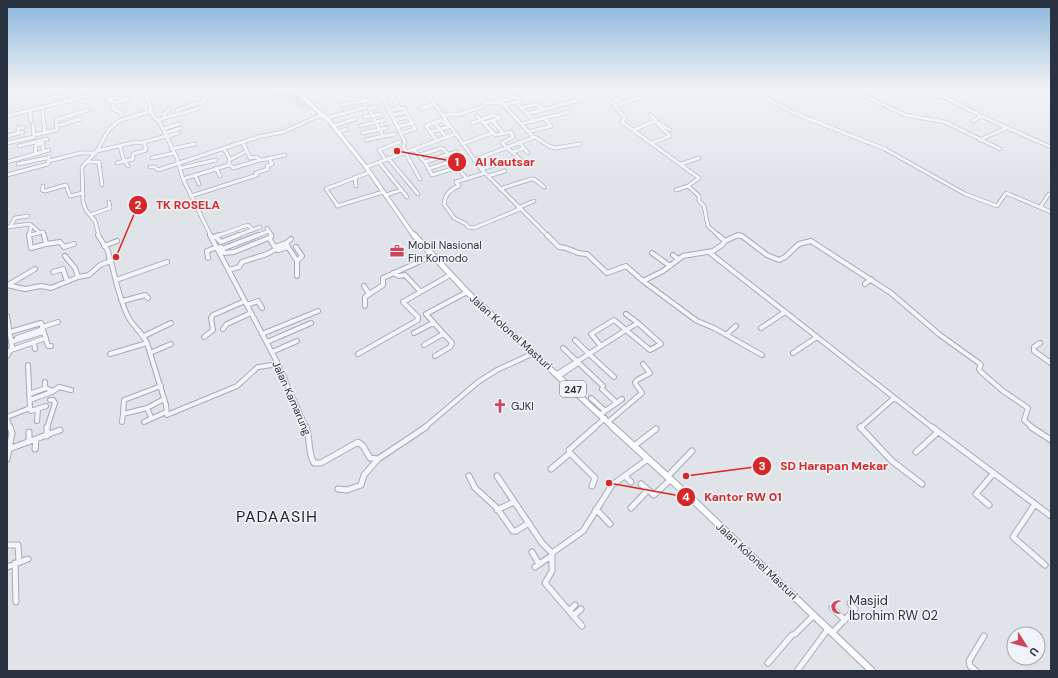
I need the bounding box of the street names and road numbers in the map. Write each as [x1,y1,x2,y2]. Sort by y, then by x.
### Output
street label: Jalan Kolonel Masturi [467,291,555,373]
street label: Jalan Kamarung [269,359,315,437]
road number: 247 [560,381,586,397]
street label: Jalan Kolonel Masturi [713,520,801,602]

